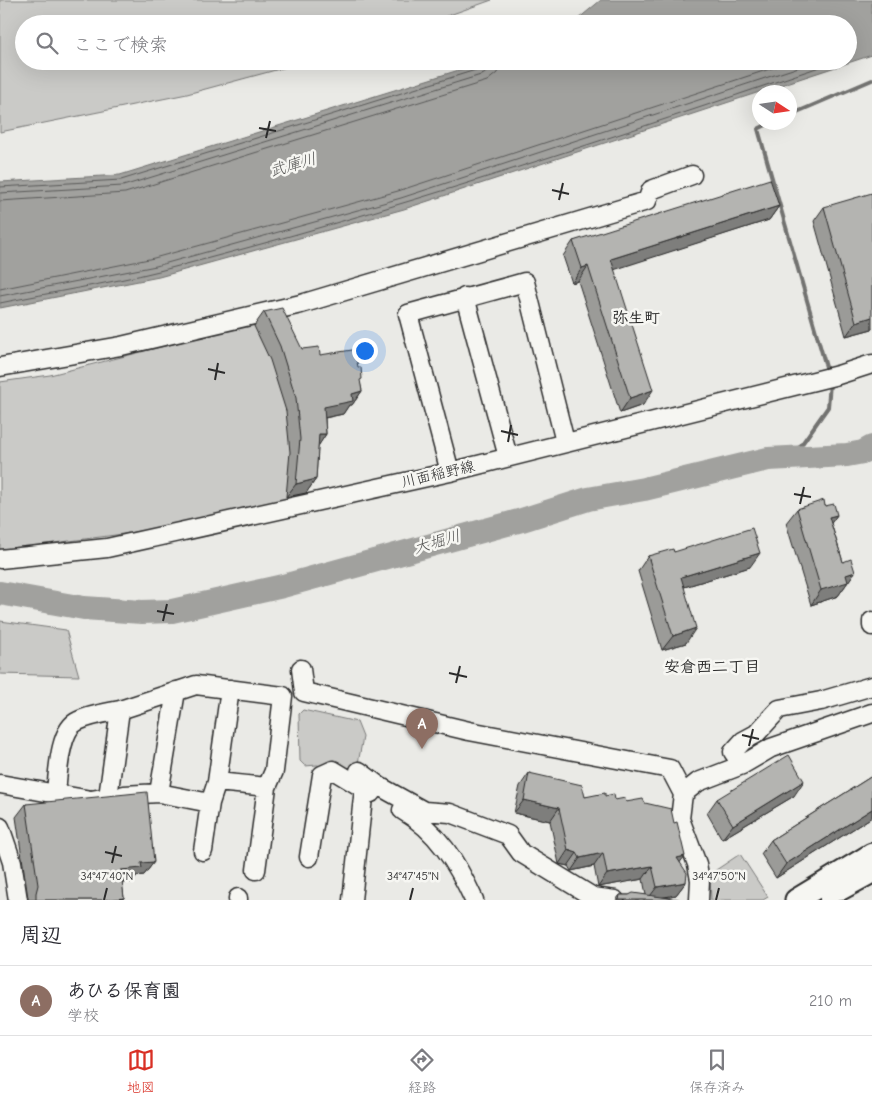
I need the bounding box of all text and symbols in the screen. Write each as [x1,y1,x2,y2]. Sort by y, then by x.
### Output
search box [15,15,857,70]
icon: search [33,29,61,57]
text: ここで検索 [73,34,168,56]
north arrow [752,85,797,130]
water label: 武庫川 [267,150,319,180]
district label: 弥生町 [612,309,660,327]
your location [352,338,378,364]
street label: 川面稲野線 [399,457,477,491]
water label: 大堀川 [411,527,463,557]
district label: 安倉西二丁目 [664,658,760,676]
pin: A [406,708,438,749]
text: 34°47'40"N [81,869,134,883]
text: 34°47'45"N [387,869,439,883]
text: 34°47'50"N [692,869,746,883]
text: 周辺 [20,923,62,947]
text: あひる保育園 [67,980,181,1002]
text: A [32,992,40,1010]
text: 210 m [809,992,852,1010]
text: 学校 [67,1007,99,1025]
tab: 地図 [127,1046,155,1096]
tab: 経路 [408,1046,436,1096]
tab: 保存済み [689,1046,745,1096]

